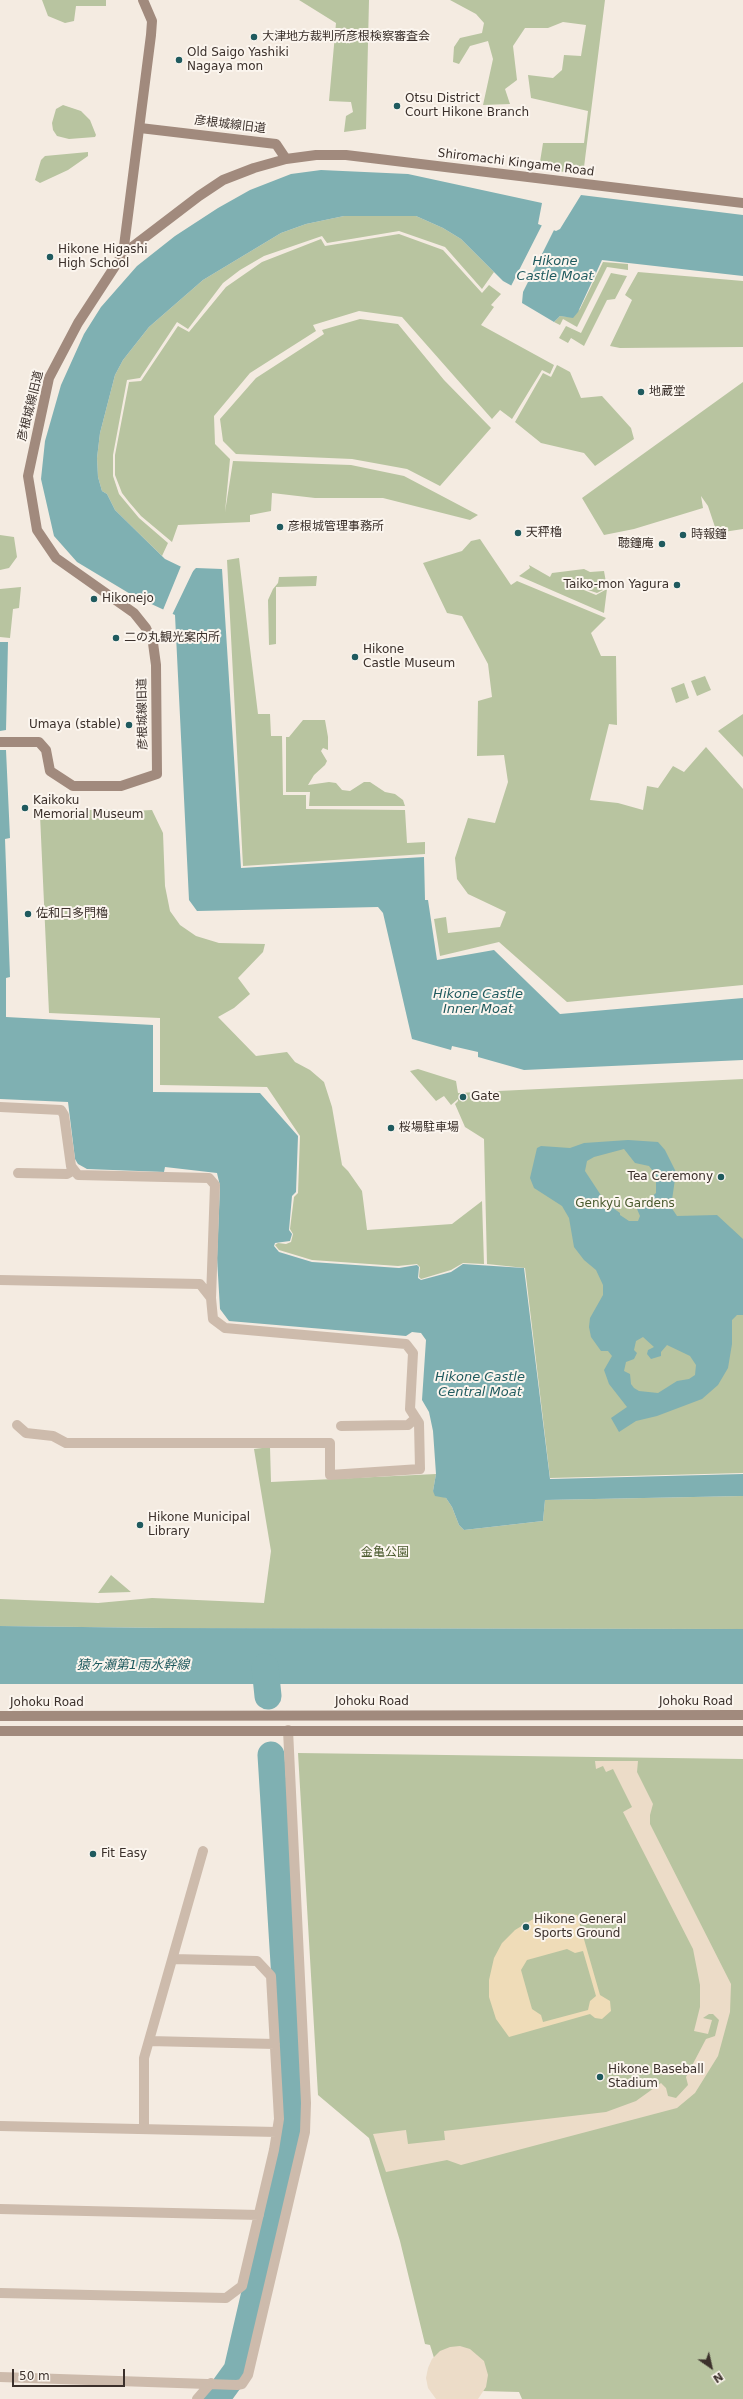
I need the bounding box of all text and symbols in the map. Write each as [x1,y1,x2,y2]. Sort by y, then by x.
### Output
place label: 大津地方裁判所彦根検察審査会 [262,30,430,44]
marker: 大津地方裁判所彦根検察審査会 [249,32,259,42]
place label: Old Saigo Yashiki Nagaya mon [187,46,289,74]
marker: Old Saigo Yashiki Nagaya mon [174,55,184,65]
place label: Otsu District Court Hikone Branch [405,92,529,120]
marker: Otsu District Court Hikone Branch [392,101,402,111]
street label: 彦根城線旧道 [193,113,267,137]
street label: Shiromachi Kingame Road [437,146,595,180]
place label: Hikone Higashi High School [58,243,148,271]
marker: Hikone Higashi High School [45,252,55,262]
water label: Hikone Castle Moat [517,254,593,285]
street label: 彦根城線旧道 [15,369,47,443]
place label: 地蔵堂 [649,385,685,399]
marker: 地蔵堂 [636,387,646,397]
place label: 彦根城管理事務所 [288,520,384,534]
marker: 彦根城管理事務所 [275,522,285,532]
place label: 天秤櫓 [526,526,562,540]
marker: 天秤櫓 [513,528,523,538]
place label: 時報鐘 [691,528,727,542]
marker: 時報鐘 [678,530,688,540]
place label: 聴鐘庵 [618,537,654,551]
marker: 聴鐘庵 [657,539,667,549]
place label: Taiko-mon Yagura [564,578,669,592]
marker: Taiko-mon Yagura [672,580,682,590]
place label: Hikonejo [102,592,154,606]
marker: Hikonejo [89,594,99,604]
place label: 二の丸観光案内所 [124,631,220,645]
marker: 二の丸観光案内所 [111,633,121,643]
place label: Hikone Castle Museum [363,643,455,671]
marker: Hikone Castle Museum [350,652,360,662]
street label: 彦根城線旧道 [135,678,151,750]
place label: Umaya (stable) [29,718,121,732]
marker: Umaya (stable) [124,720,134,730]
place label: Kaikoku Memorial Museum [33,794,143,822]
marker: Kaikoku Memorial Museum [20,803,30,813]
place label: 佐和口多門櫓 [36,907,108,921]
marker: 佐和口多門櫓 [23,909,33,919]
water label: Hikone Castle Inner Moat [433,987,523,1018]
place label: Gate [471,1090,500,1104]
marker: Gate [458,1092,468,1102]
place label: 桜場駐車場 [399,1121,459,1135]
marker: 桜場駐車場 [386,1123,396,1133]
place label: Tea Ceremony [628,1170,713,1184]
marker: Tea Ceremony [716,1172,726,1182]
park label: Genkyū Gardens [575,1197,675,1211]
water label: Hikone Castle Central Moat [435,1370,525,1401]
place label: Hikone Municipal Library [148,1511,250,1539]
marker: Hikone Municipal Library [135,1520,145,1530]
park label: 金亀公園 [361,1546,409,1560]
water label: 猿ヶ瀬第1雨水幹線 [77,1658,189,1674]
street label: Johoku Road [335,1695,409,1709]
street label: Johoku Road [659,1695,733,1709]
street label: Johoku Road [10,1696,84,1710]
place label: Fit Easy [101,1847,147,1861]
marker: Fit Easy [88,1849,98,1859]
place label: Hikone General Sports Ground [534,1913,626,1941]
marker: Hikone General Sports Ground [521,1922,531,1932]
place label: Hikone Baseball Stadium [608,2063,704,2091]
marker: Hikone Baseball Stadium [595,2072,605,2082]
north arrow [691,2347,731,2387]
scale bar [14,2361,127,2387]
text: 50 m [19,2369,50,2383]
text: N [711,2369,725,2385]

